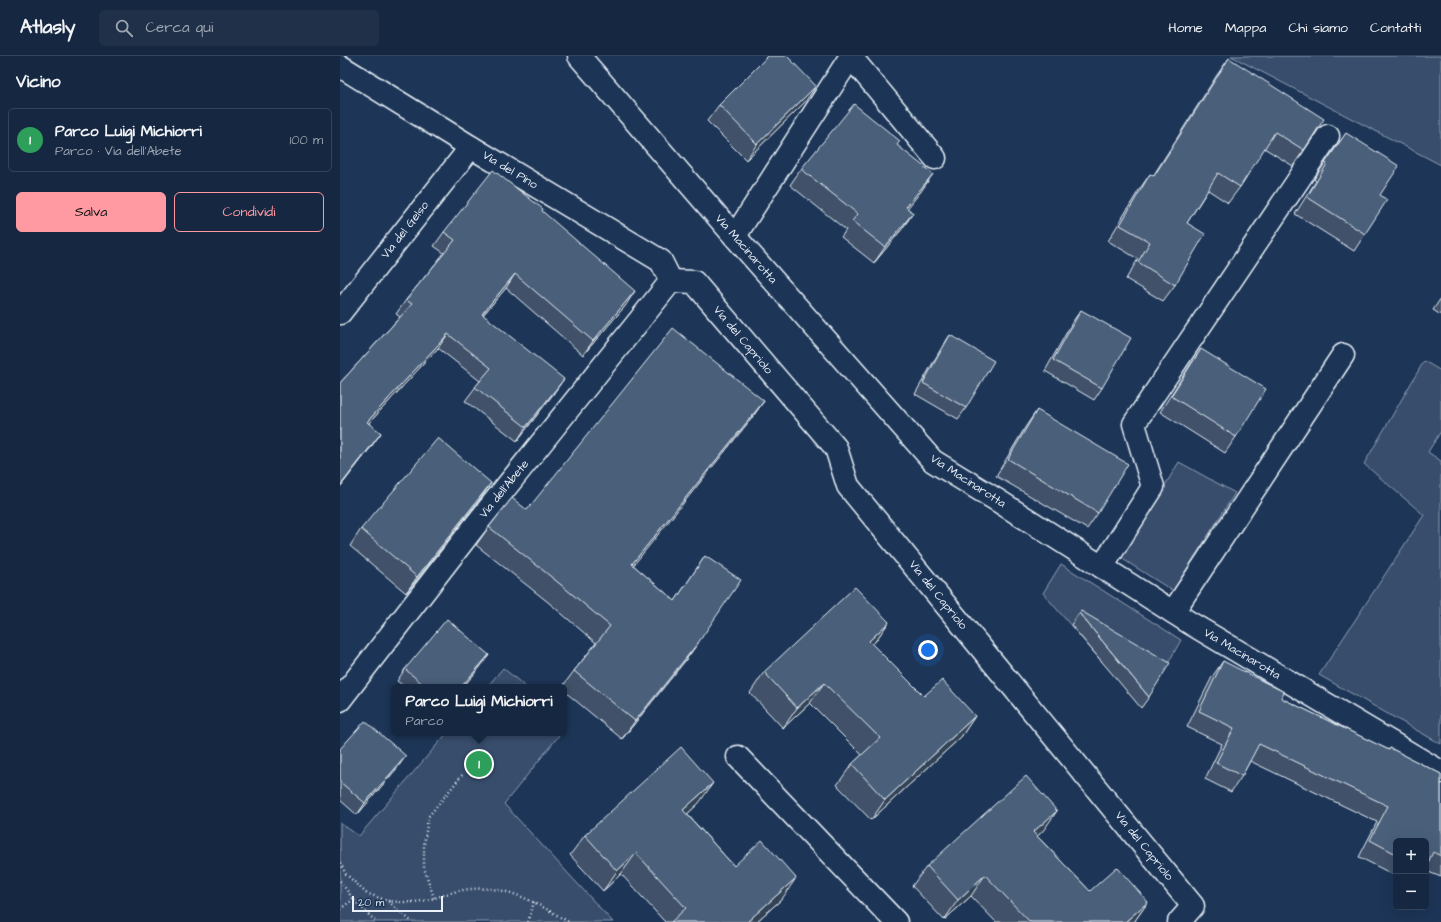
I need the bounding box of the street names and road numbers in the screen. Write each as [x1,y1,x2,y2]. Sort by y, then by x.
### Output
street label: Via del Pino [479,147,541,193]
street label: Via del Gelso [377,197,433,262]
street label: Via Macinarotta [711,211,781,287]
street label: Via del Capriolo [709,302,777,378]
street label: Via Macinarotta [927,450,1009,512]
street label: Via dell'Abete [475,456,533,522]
street label: Via del Capriolo [905,557,971,633]
street label: Via Macinarotta [1200,624,1284,684]
street label: Via del Capriolo [1111,808,1177,884]

